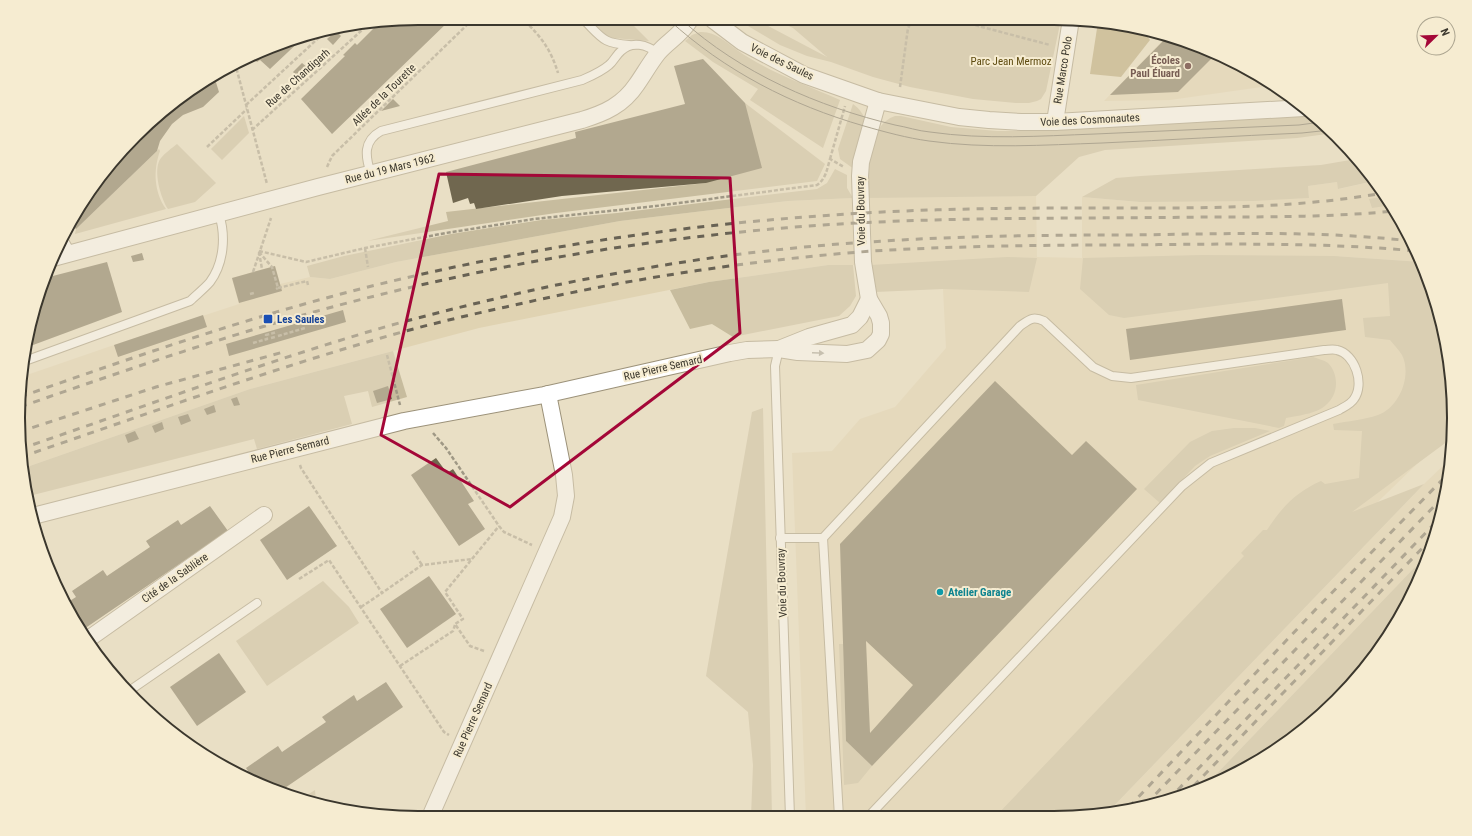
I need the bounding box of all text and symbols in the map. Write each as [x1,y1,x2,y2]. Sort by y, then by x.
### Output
north arrow [1416,16,1456,56]
text: N [1437,27,1452,38]
street label: Rue Marco Polo [1051,35,1075,105]
street label: Voie des Saules [748,41,816,83]
street label: Rue de Chandigarh [263,46,333,110]
place label: Écoles Paul Éluard [1130,54,1180,80]
park label: Parc Jean Mermoz [970,55,1052,68]
street label: Allée de la Tourette [349,61,419,129]
marker: Écoles Paul Éluard [1183,61,1193,71]
street label: Voie des Cosmonautes [1040,111,1140,129]
street label: Rue du 19 Mars 1962 [344,152,436,186]
street label: Voie du Bouvray [854,176,868,246]
marker: Les Saules [262,313,274,325]
place label: Les Saules [277,313,325,326]
one-way arrow [812,350,824,357]
street label: Rue Pierre Semard [623,353,703,383]
street label: Rue Pierre Semard [250,434,330,466]
street label: Voie du Bouvray [774,548,790,618]
street label: Cité de la Sablière [139,550,211,606]
place label: Atelier Garage [948,586,1011,599]
marker: Atelier Garage [935,587,945,597]
street label: Rue Pierre Semard [451,681,495,759]

